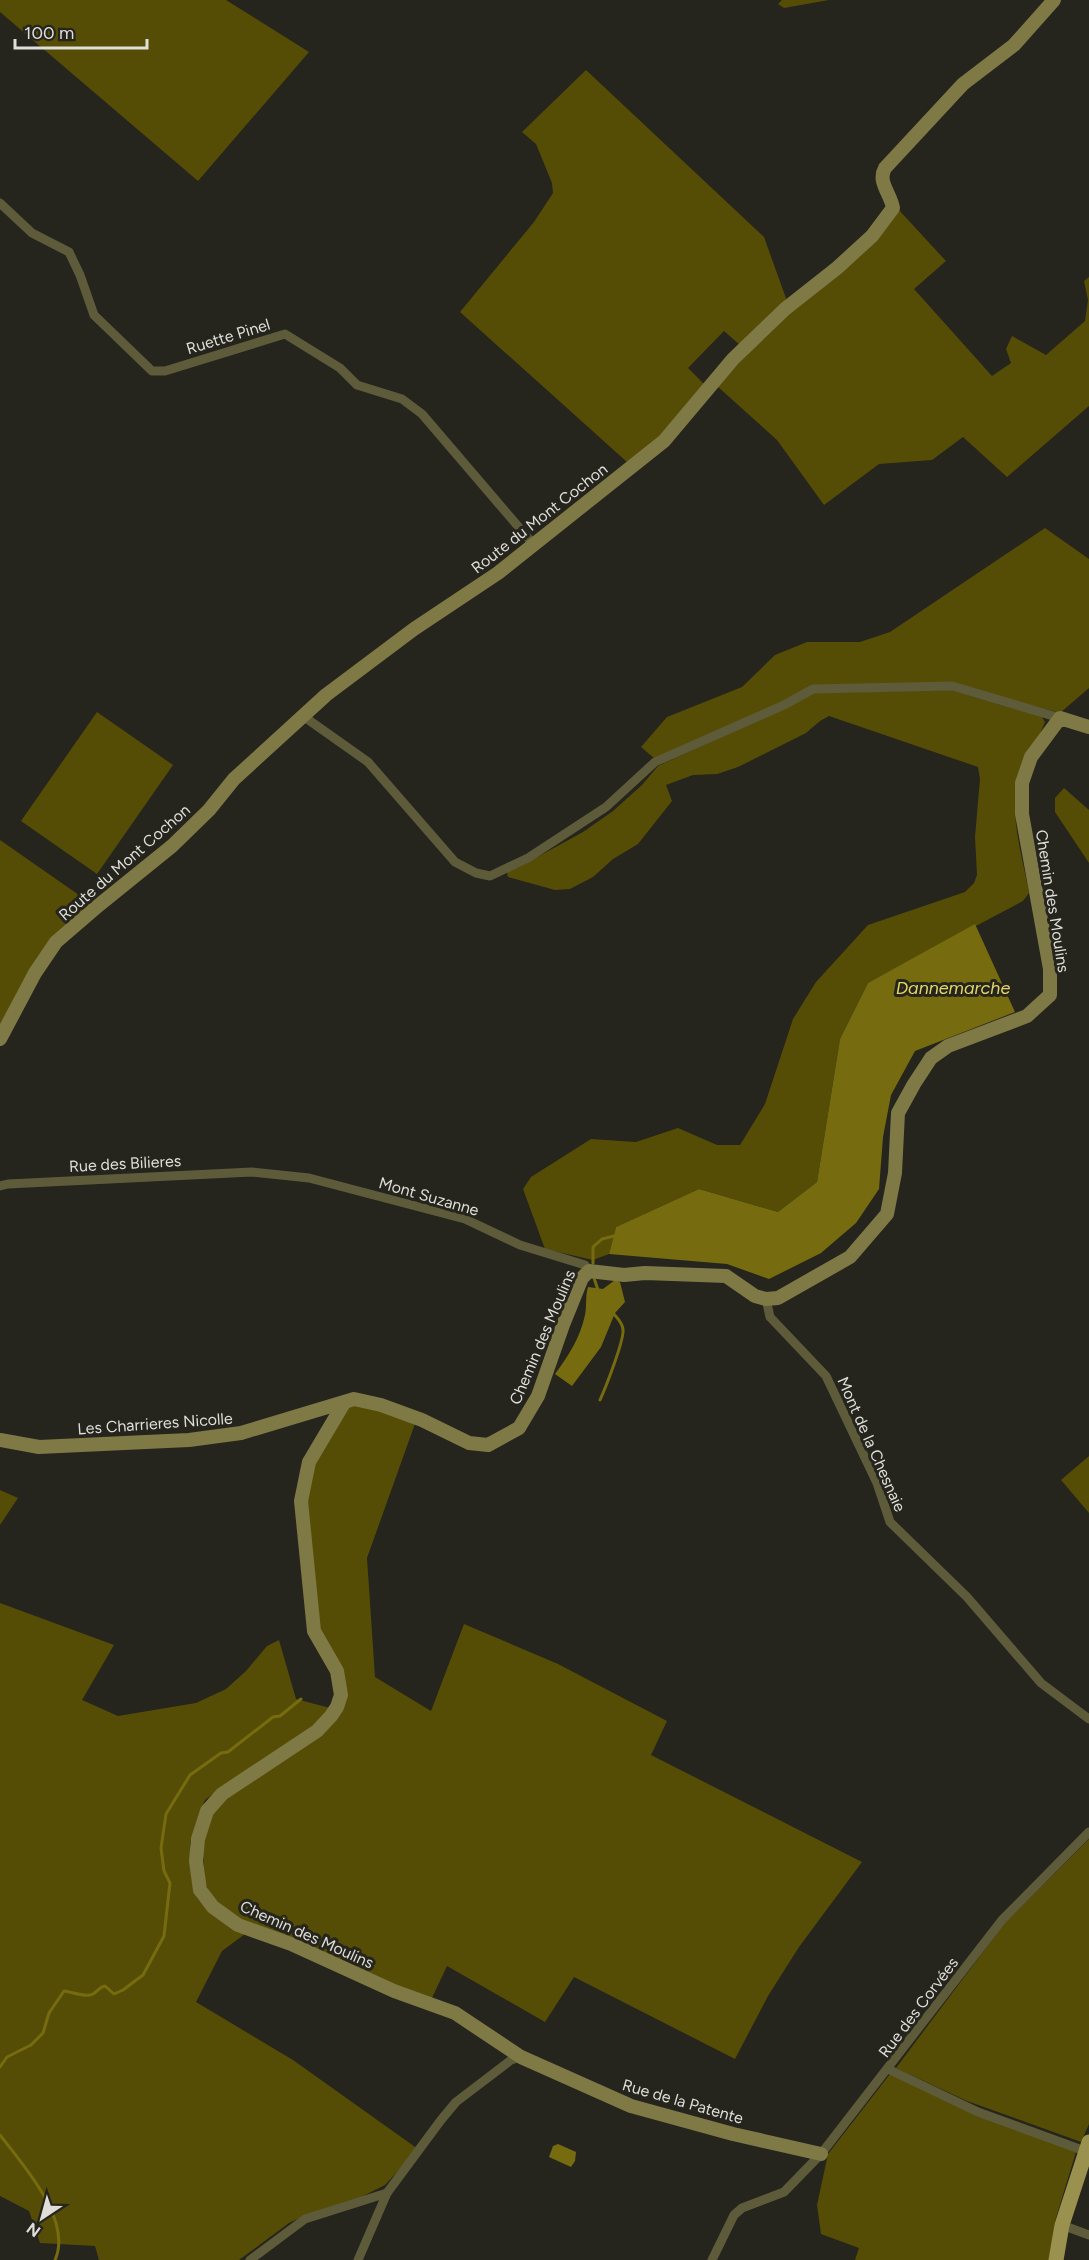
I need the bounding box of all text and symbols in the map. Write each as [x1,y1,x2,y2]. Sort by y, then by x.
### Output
scale bar [15,12,147,50]
text: 100 m [24,22,74,44]
street label: Ruette Pinel [184,315,272,358]
street label: Route du Mont Cochon [467,459,611,577]
street label: Route du Mont Cochon [55,800,194,925]
street label: Chemin des Moulins [1032,828,1073,974]
water label: Dannemarche [896,977,1010,999]
street label: Rue des Bilieres [68,1151,182,1176]
street label: Mont Suzanne [377,1173,481,1220]
street label: Chemin des Moulins [506,1267,579,1407]
street label: Mont de la Chesnaie [833,1374,910,1515]
street label: Les Charrieres Nicolle [77,1409,234,1438]
street label: Chemin des Moulins [237,1896,377,1972]
street label: Rue des Corvées [875,1953,962,2061]
street label: Rue de la Patente [620,2075,746,2128]
north arrow [12,2188,72,2248]
text: N [23,2218,44,2241]

